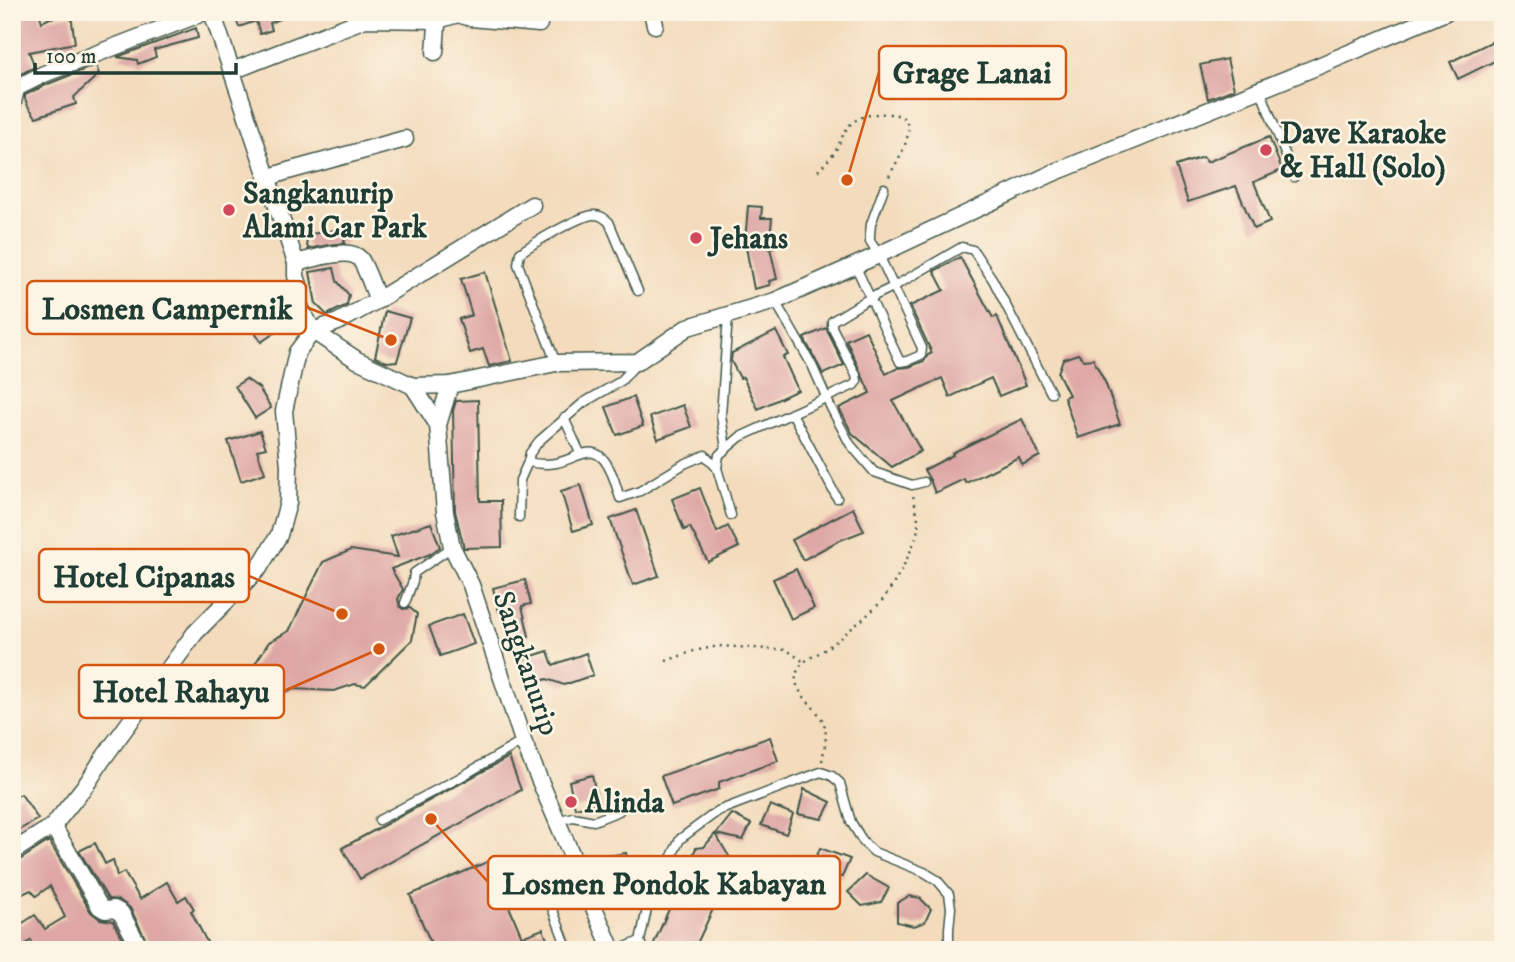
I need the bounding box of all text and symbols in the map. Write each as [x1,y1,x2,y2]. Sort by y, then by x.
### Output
scale bar [35,32,236,76]
text: 100 m [46,44,97,70]
callout: Grage Lanai [879,46,1066,99]
text: Grage Lanai [893,54,1051,94]
place label: Dave Karaoke & Hall (Solo) [1280,116,1447,187]
marker: Dave Karaoke & Hall (Solo) [1258,142,1274,158]
place label: Sangkanurip Alami Car Park [242,176,428,247]
marker: Sangkanurip Alami Car Park [221,202,237,218]
place label: Jehans [707,221,788,258]
marker: Jehans [688,230,704,246]
callout: Losmen Campernik [27,281,306,334]
text: Losmen Campernik [41,290,294,330]
callout: Hotel Cipanas [39,549,249,602]
text: Hotel Cipanas [53,558,235,598]
street label: Sangkanurip [484,586,568,741]
callout: Hotel Rahayu [79,665,284,718]
text: Hotel Rahayu [92,673,270,713]
place label: Alinda [584,785,665,822]
marker: Alinda [563,794,579,810]
callout: Losmen Pondok Kabayan [488,856,840,909]
text: Losmen Pondok Kabayan [502,865,826,905]

